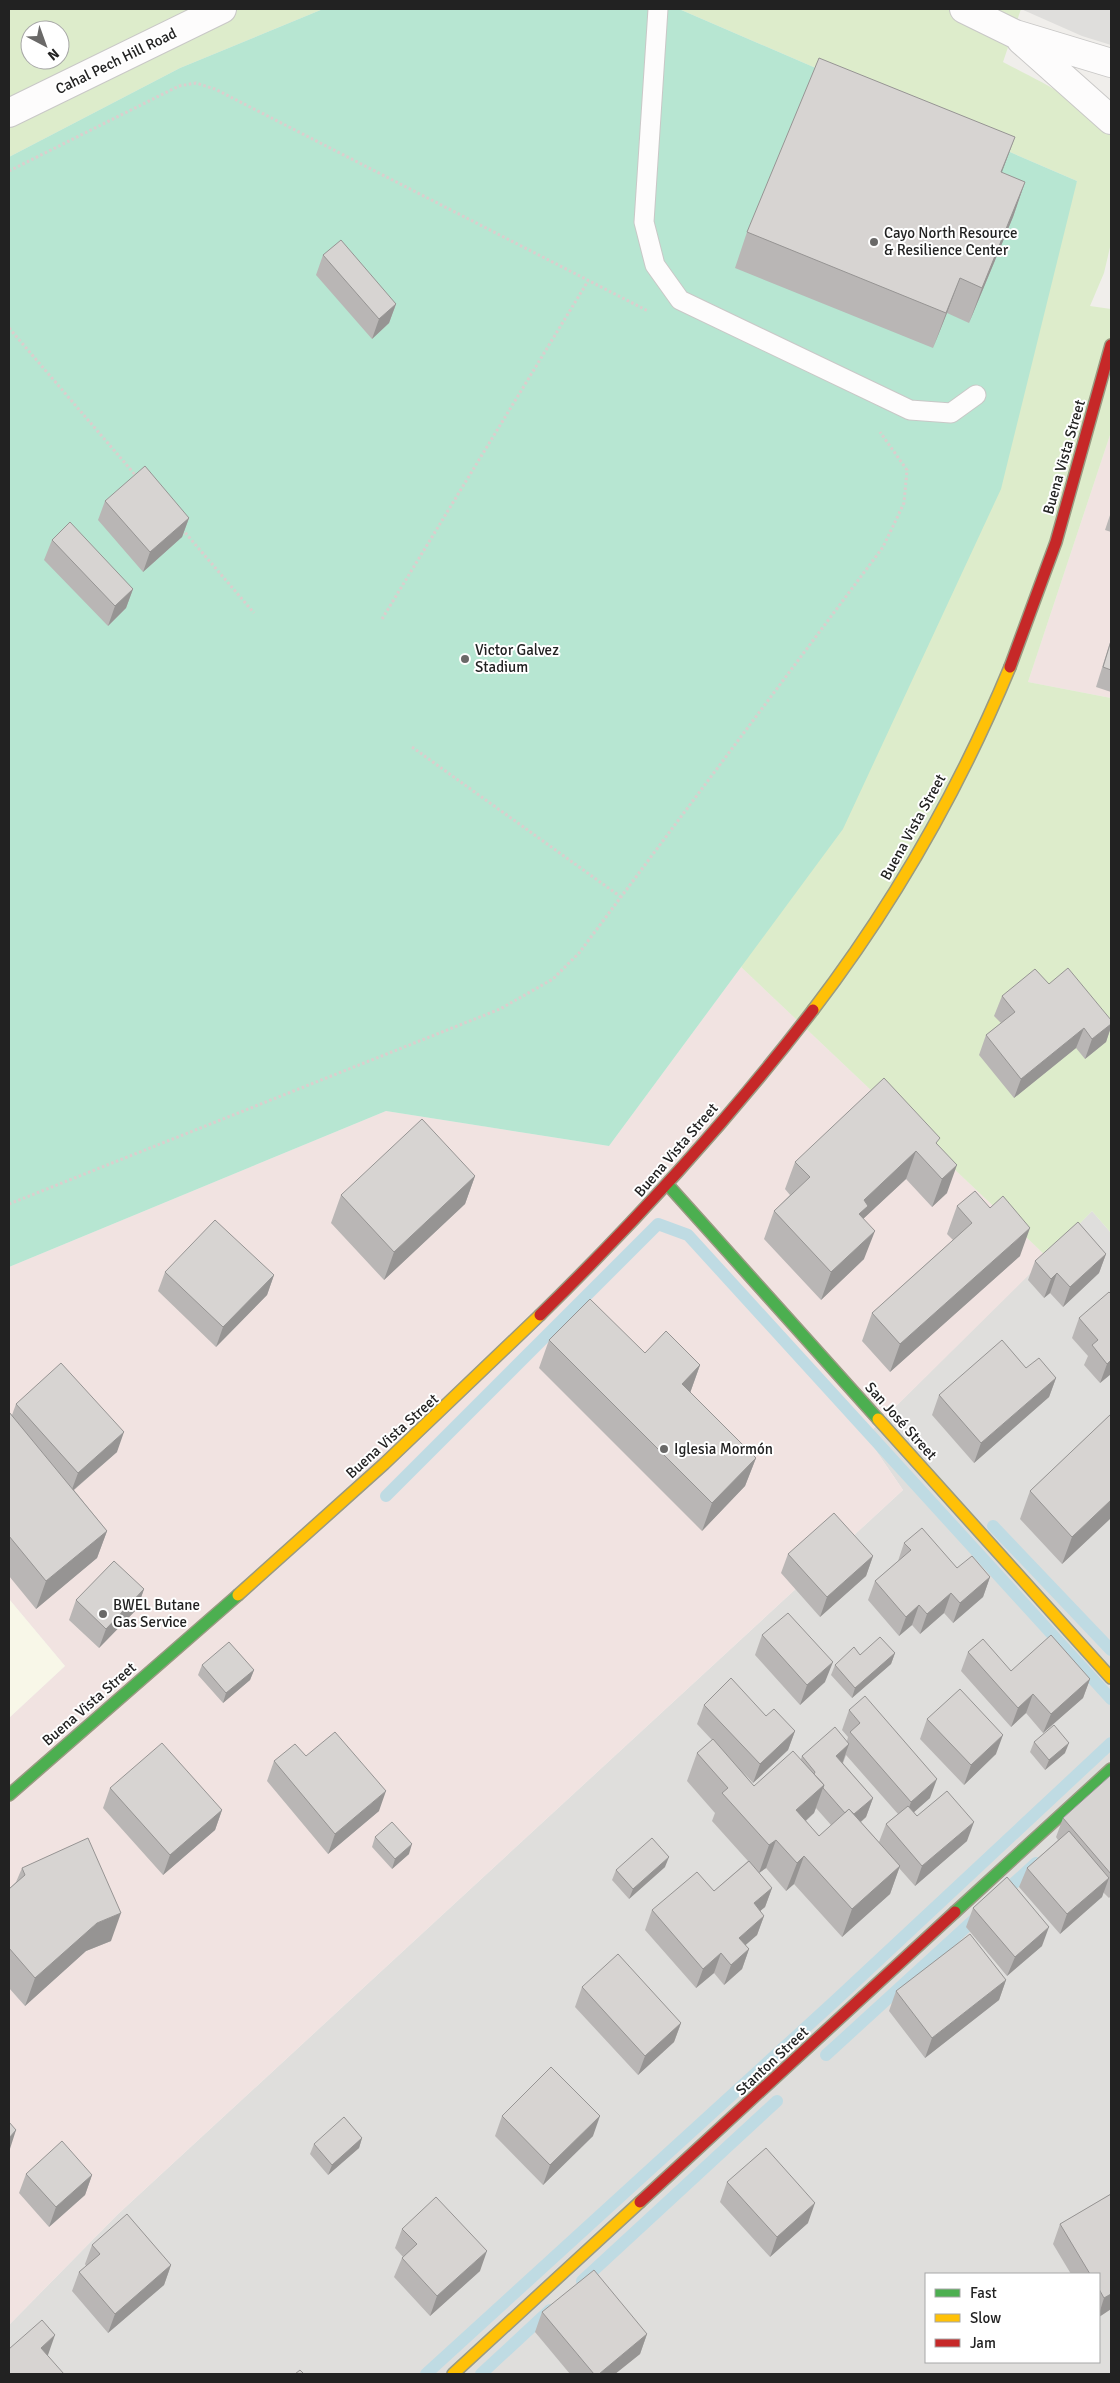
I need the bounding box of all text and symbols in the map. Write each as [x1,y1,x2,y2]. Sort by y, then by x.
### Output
north arrow [20,20,70,70]
street label: Cahal Pech Hill Road [53,24,179,98]
text: N [44,45,62,64]
place label: Cayo North Resource & Resilience Center [884,224,1017,259]
marker: Cayo North Resource & Resilience Center [868,236,880,248]
street label: Buena Vista Street [1039,398,1089,516]
place label: Victor Galvez Stadium [475,641,559,676]
marker: Victor Galvez Stadium [459,653,471,665]
street label: Buena Vista Street [876,771,950,883]
street label: Buena Vista Street [630,1099,722,1201]
street label: San José Street [861,1378,941,1464]
street label: Buena Vista Street [342,1390,442,1482]
place label: Iglesia Mormón [674,1440,773,1458]
marker: Iglesia Mormón [658,1443,670,1455]
place label: BWEL Butane Gas Service [113,1596,200,1631]
marker: BWEL Butane Gas Service [97,1608,109,1620]
street label: Buena Vista Street [38,1658,140,1750]
street label: Stanton Street [732,2023,812,2099]
legend [925,2273,1100,2363]
text: Fast [970,2284,997,2302]
text: Slow [970,2309,1001,2327]
text: Jam [970,2334,996,2352]

